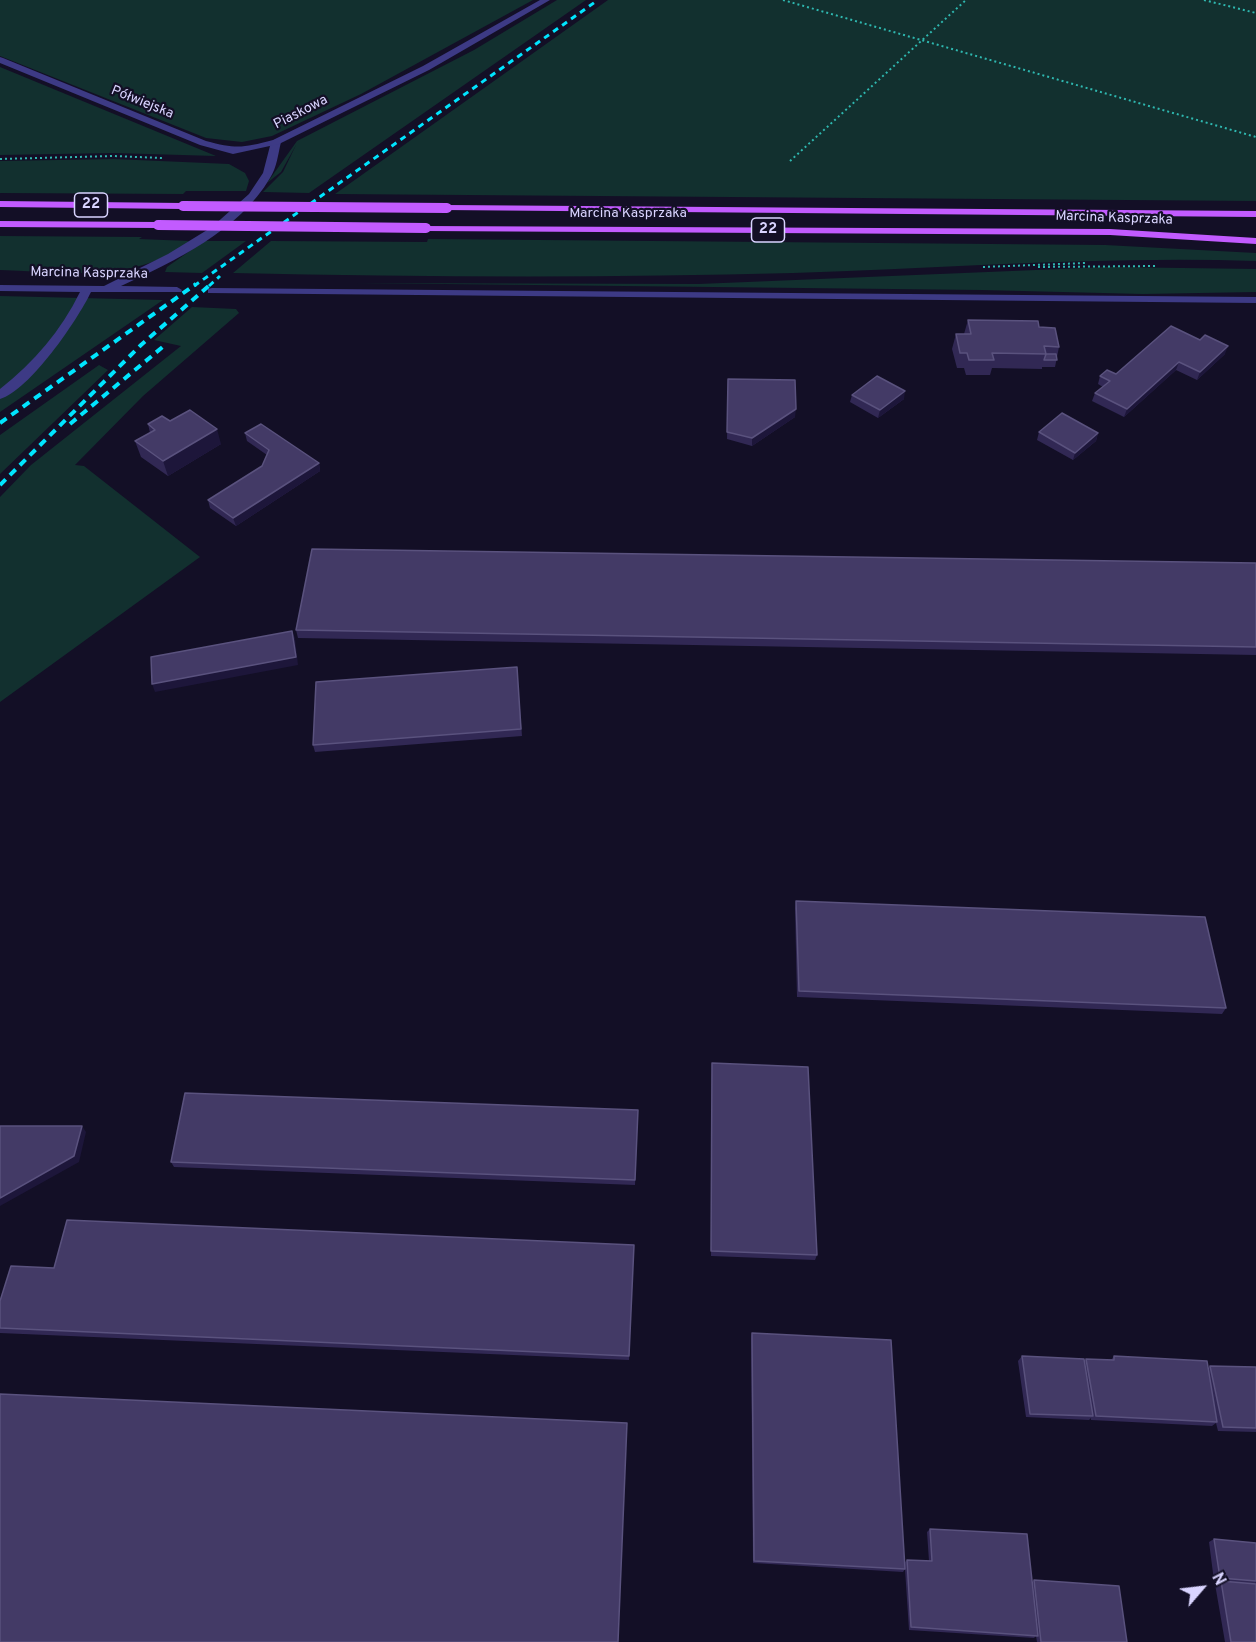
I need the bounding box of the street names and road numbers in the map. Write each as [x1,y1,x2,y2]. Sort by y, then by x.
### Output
street label: Półwiejska [108,83,176,123]
street label: Piaskowa [271,92,331,134]
road number: 22 [74,193,107,217]
street label: Marcina Kasprzaka [569,206,687,222]
street label: Marcina Kasprzaka [1055,209,1173,229]
road number: 22 [752,218,784,242]
street label: Marcina Kasprzaka [30,265,148,283]

